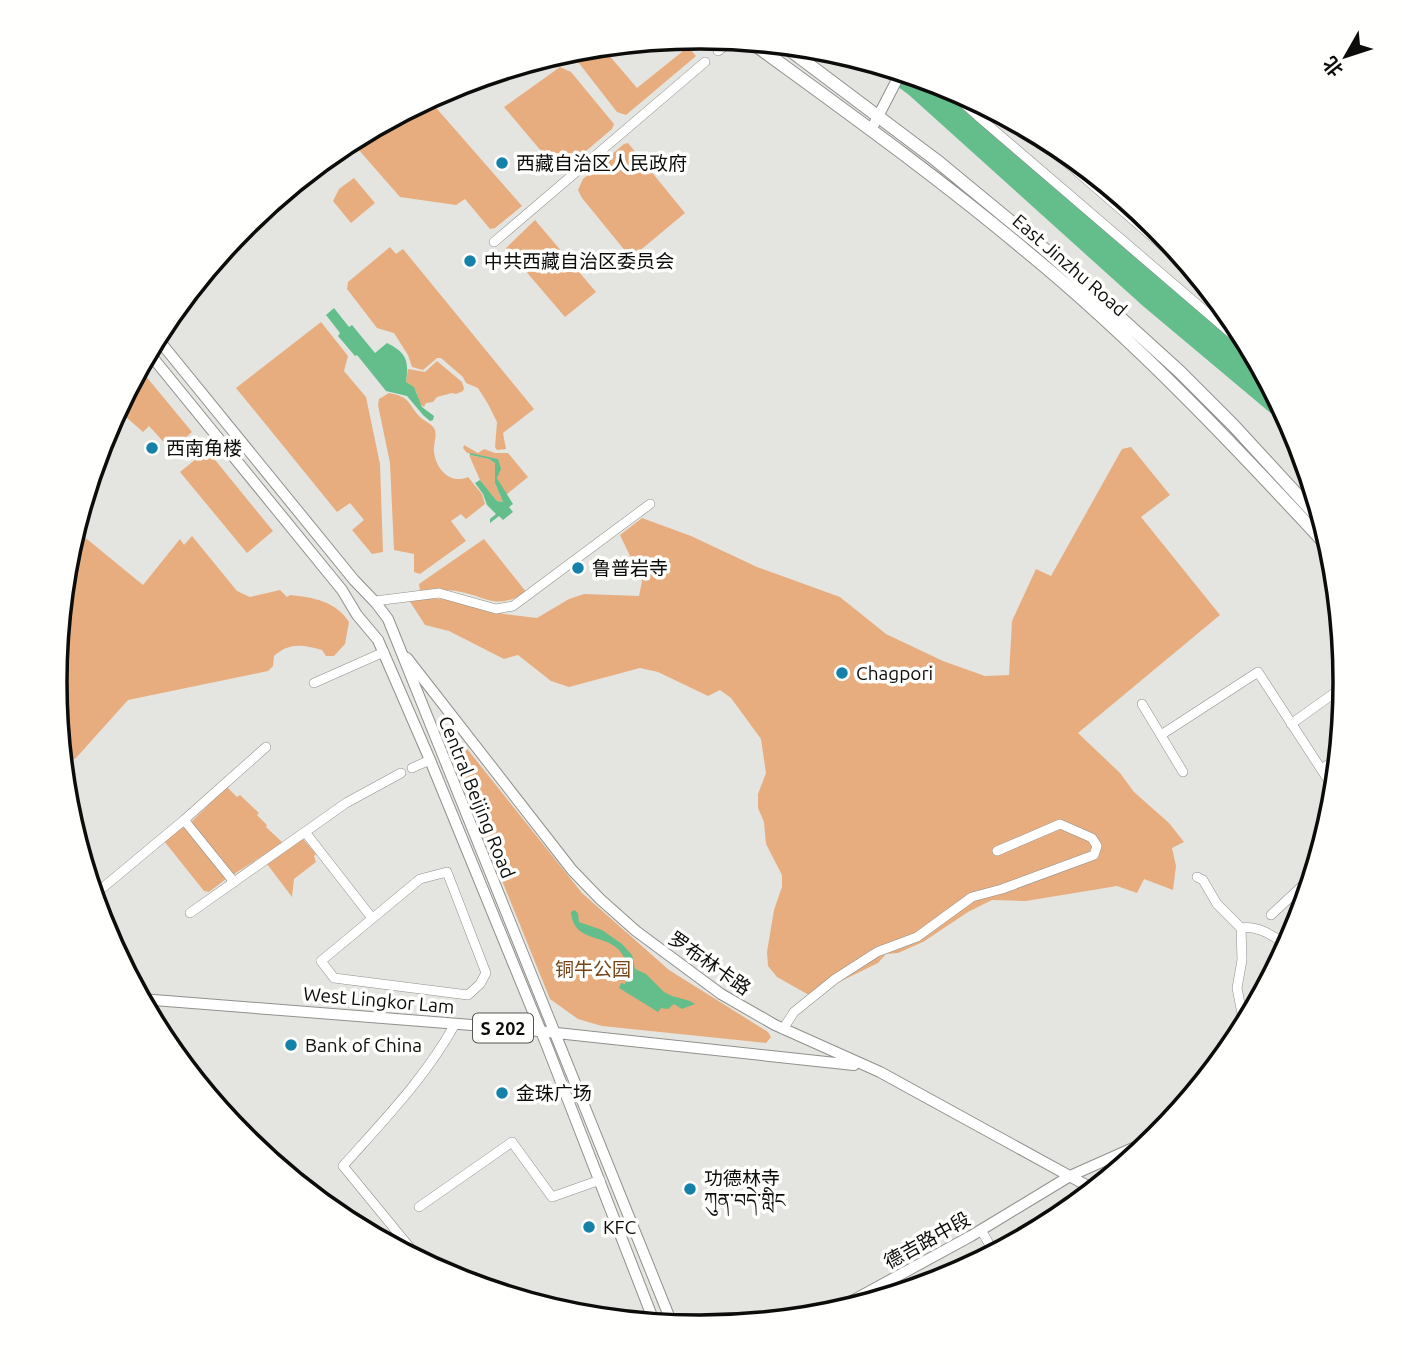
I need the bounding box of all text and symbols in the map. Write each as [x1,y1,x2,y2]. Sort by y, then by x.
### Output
north arrow [1311,21,1381,91]
text: 北 [1318,52,1347,81]
place label: 西藏自治区人民政府 [516,152,687,174]
marker: 西藏自治区人民政府 [494,155,510,171]
street label: East Jinzhu Road [1008,210,1132,320]
place label: 中共西藏自治区委员会 [484,250,674,272]
marker: 中共西藏自治区委员会 [462,253,478,269]
place label: 西南角楼 [166,437,242,459]
marker: 西南角楼 [144,440,160,456]
place label: 鲁普岩寺 [592,557,668,579]
marker: 鲁普岩寺 [570,560,586,576]
place label: Chagpori [856,662,933,684]
marker: Chagpori [834,665,850,681]
street label: Central Beijing Road [434,713,520,881]
street label: 罗布林卡路 [665,927,755,999]
park label: 铜牛公园 [555,958,631,980]
street label: West Lingkor Lam [303,982,455,1018]
road number: S 202 [473,1014,533,1042]
place label: Bank of China [305,1034,422,1056]
marker: Bank of China [283,1037,299,1053]
place label: 金珠广场 [516,1082,592,1104]
marker: 金珠广场 [494,1085,510,1101]
place label: 功德林寺 ཀུན་བདེ་གླིང [704,1167,787,1217]
marker: 功德林寺 ཀུན་བདེ་གླིང [682,1181,698,1197]
street label: 德吉路中段 [880,1207,974,1273]
place label: KFC [603,1216,637,1238]
marker: KFC [581,1219,597,1235]

